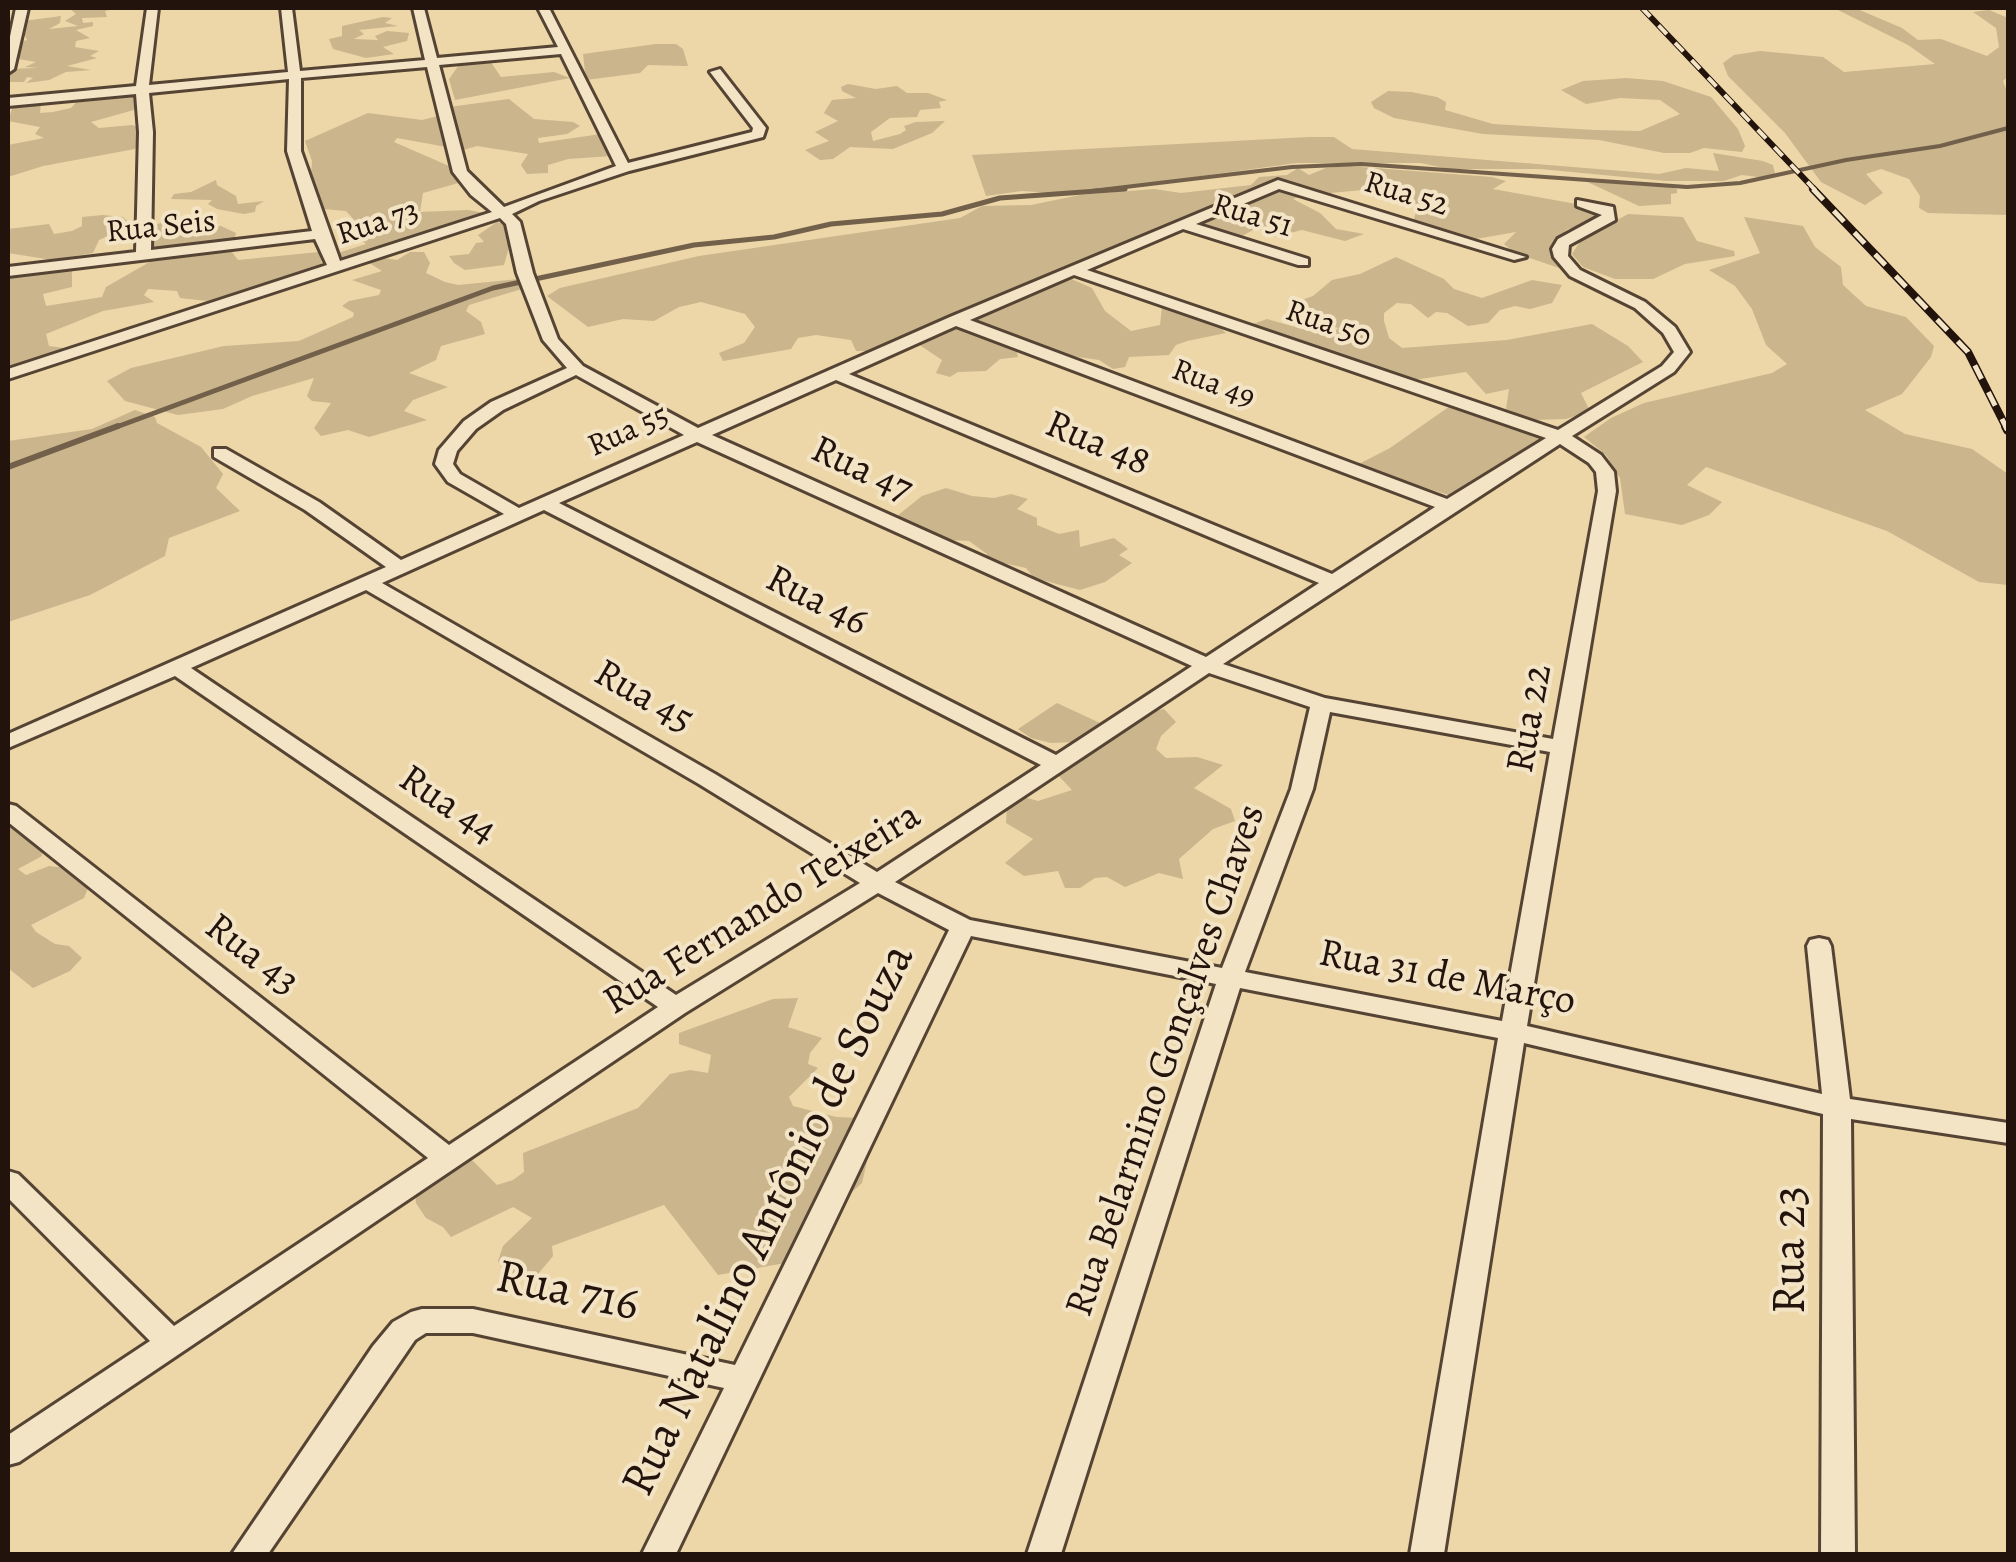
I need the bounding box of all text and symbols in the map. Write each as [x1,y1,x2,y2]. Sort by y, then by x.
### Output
street label: Rua 52 [1359,164,1453,226]
street label: Rua 51 [1207,187,1297,247]
street label: Rua 73 [332,193,424,255]
street label: Rua Seis [104,203,218,253]
street label: Rua 50 [1280,293,1376,357]
street label: Rua 49 [1166,352,1260,418]
street label: Rua 55 [583,397,675,467]
street label: Rua 48 [1037,402,1157,488]
street label: Rua 47 [803,427,919,515]
street label: Rua 46 [757,556,875,648]
street label: Rua 45 [585,651,701,745]
street label: Rua 22 [1498,661,1564,777]
street label: Rua 44 [389,756,505,856]
street label: Rua Fernando Teixeira [596,793,930,1027]
street label: Rua Belarmino Gonçalves Chaves [1057,799,1277,1323]
street label: Rua 43 [194,904,308,1008]
street label: Rua 31 de Março [1315,931,1579,1027]
street label: Rua Natalino Antônio de Souza [611,936,929,1506]
street label: Rua 23 [1763,1186,1821,1314]
street label: Rua 716 [490,1250,644,1336]

